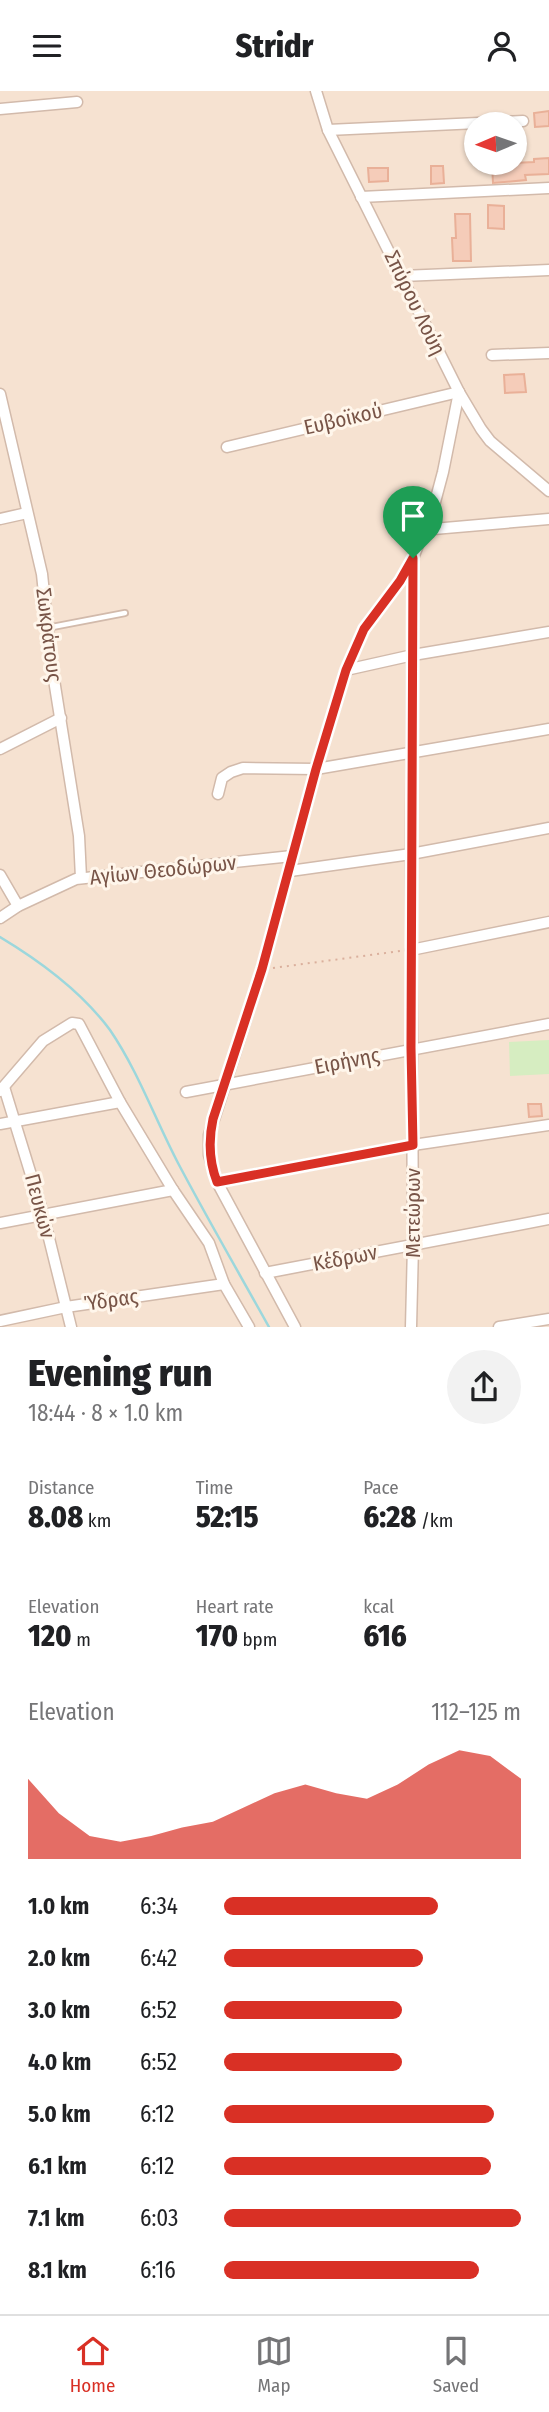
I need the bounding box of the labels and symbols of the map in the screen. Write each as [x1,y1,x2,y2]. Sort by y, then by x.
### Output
north arrow [464,112,527,175]
street label: Σπύρου Λούη [379,247,451,359]
street label: Ευβοϊκού [301,397,385,441]
pin [383,486,443,558]
street label: Σωκράτους [30,587,68,684]
street label: Αγίων Θεοδώρων [88,849,238,891]
street label: Ειρήνης [312,1042,382,1080]
street label: Μετεώρων [400,1168,426,1258]
street label: Πευκών [19,1171,61,1241]
street label: Κέδρων [311,1239,379,1277]
street label: Ύδρας [82,1283,140,1317]

